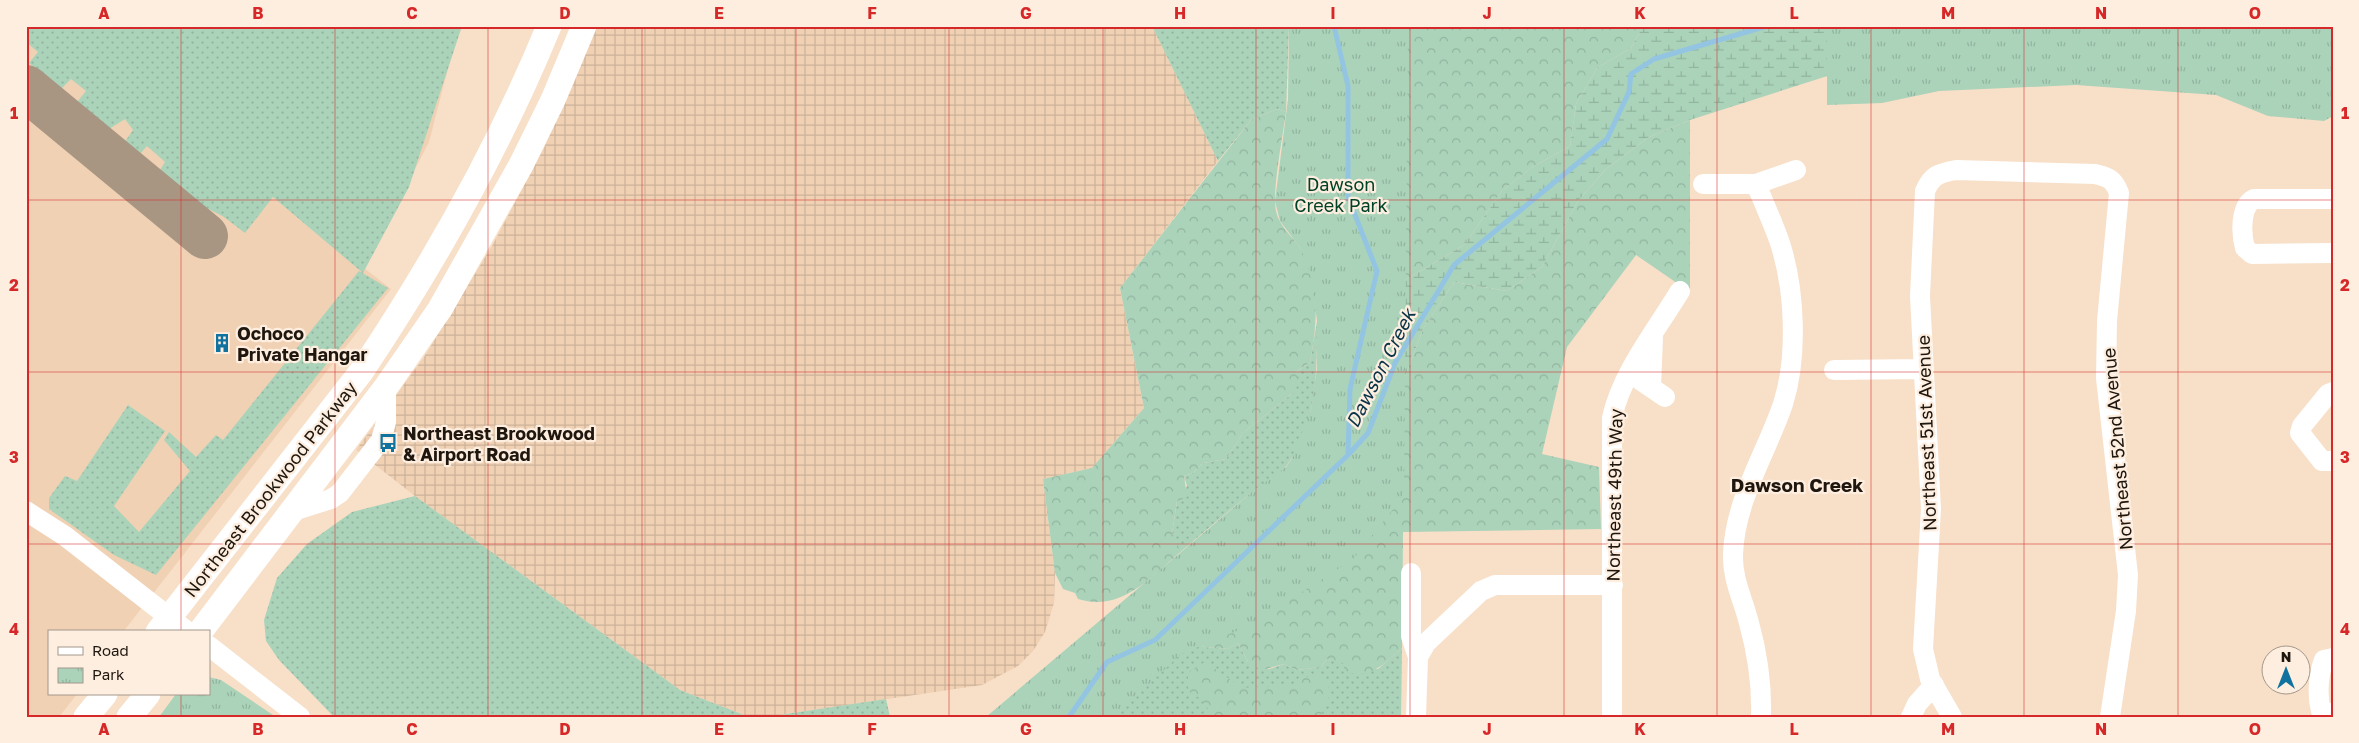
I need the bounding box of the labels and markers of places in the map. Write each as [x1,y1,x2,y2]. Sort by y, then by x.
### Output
place label: Ochoco Private Hangar [237,322,367,365]
building icon: Ochoco Private Hangar [211,332,233,354]
place label: Northeast Brookwood & Airport Road [403,422,595,465]
bus stop icon: Northeast Brookwood & Airport Road [377,432,399,454]

